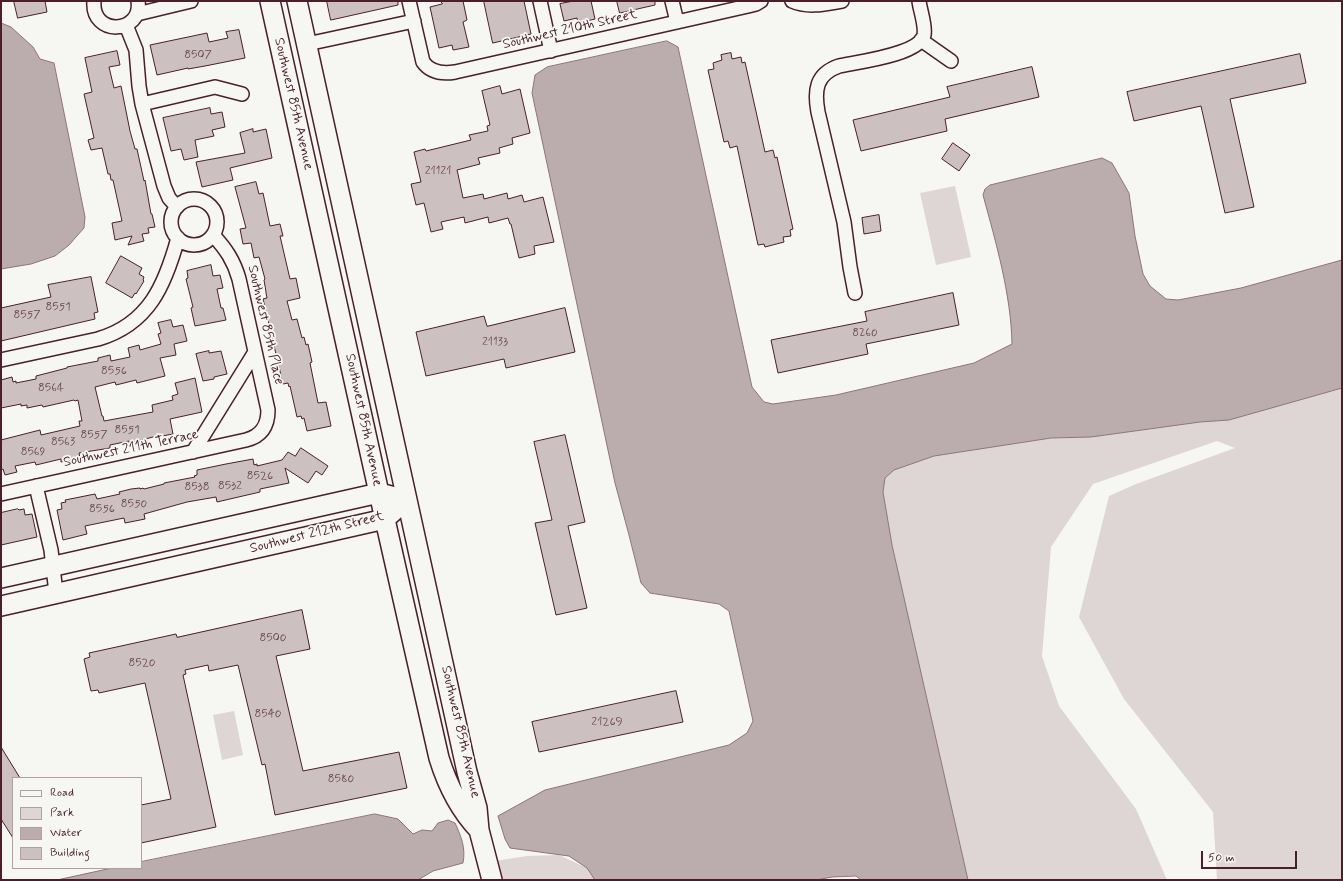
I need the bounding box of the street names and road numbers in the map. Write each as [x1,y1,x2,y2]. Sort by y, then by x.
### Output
street label: Southwest 210th Street [501,6,639,54]
street label: Southwest 85th Avenue [270,36,316,172]
street label: Southwest 85th Place [243,264,287,386]
street label: Southwest 85th Avenue [341,352,385,488]
street label: Southwest 211th Terrace [62,426,200,472]
street label: Southwest 212th Street [248,508,386,558]
street label: Southwest 85th Avenue [437,664,483,800]

